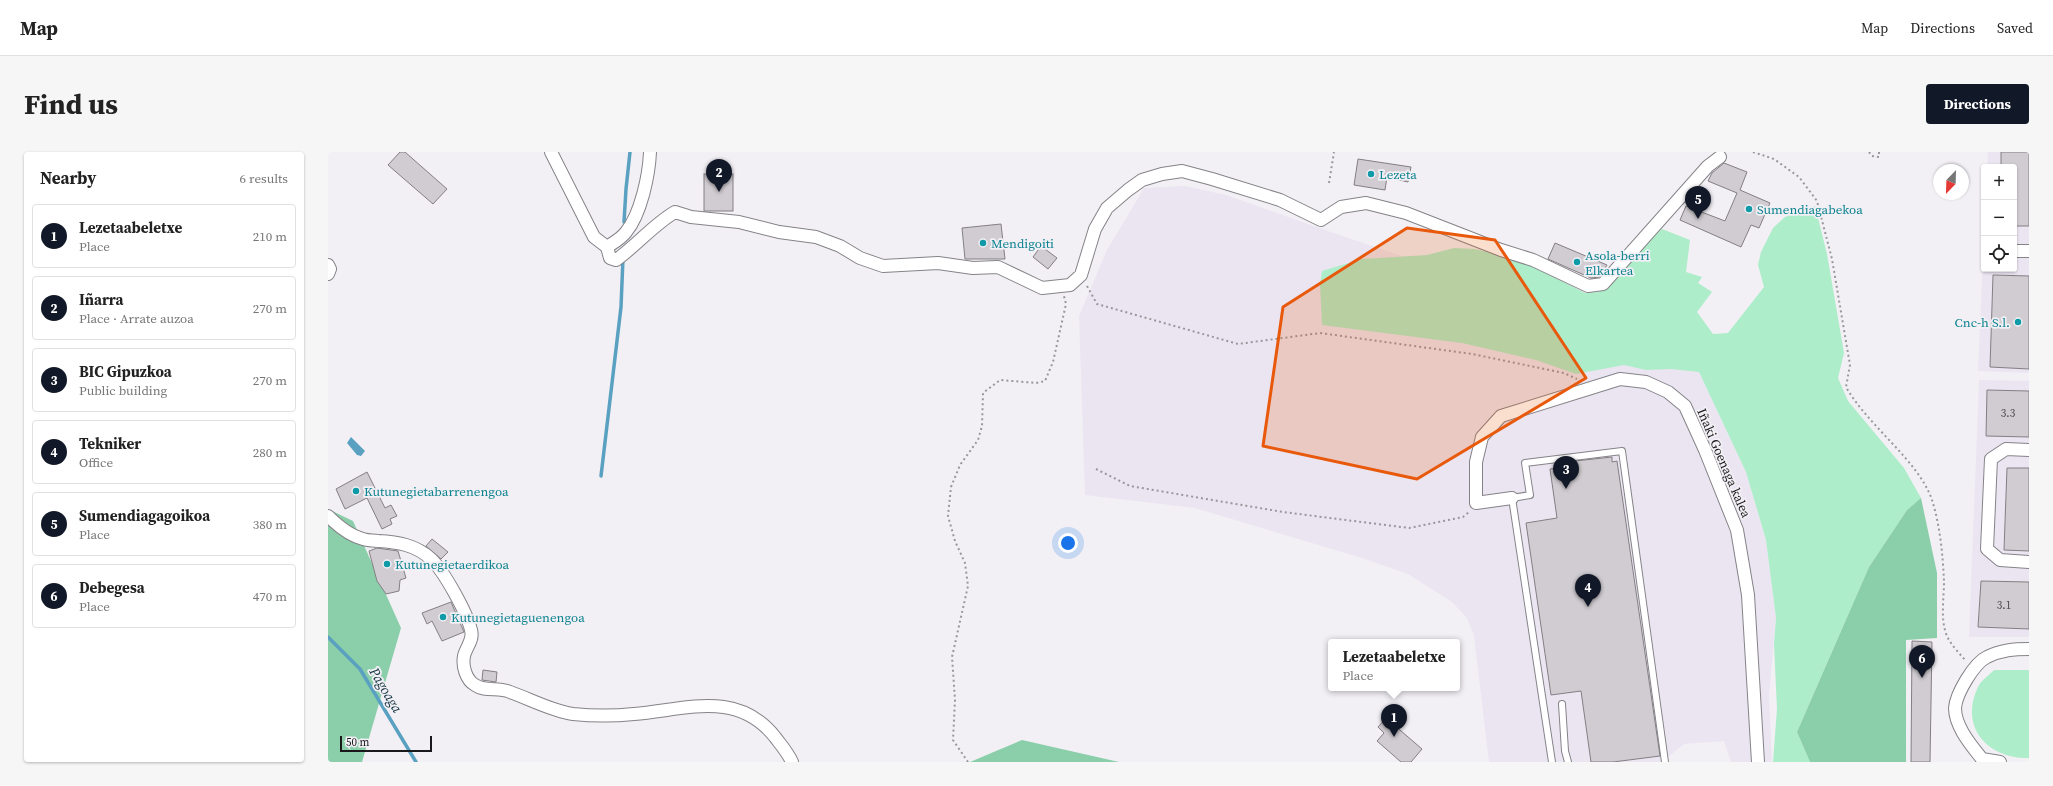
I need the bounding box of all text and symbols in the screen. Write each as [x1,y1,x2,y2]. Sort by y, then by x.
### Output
text: Map [20,15,58,41]
text: Map [1861,18,1888,38]
text: Directions [1910,18,1975,38]
text: Saved [1997,18,2033,38]
button: Directions [1926,84,2029,124]
text: Find us [24,85,118,123]
pin: 2 [706,159,732,192]
north arrow [1933,164,1969,200]
map controls [1981,164,2017,272]
button: + [1981,164,2017,200]
text: Nearby [40,166,96,190]
place label: Lezeta [1379,166,1417,183]
marker: Lezeta [1366,169,1376,179]
text: 6 results [240,170,288,187]
pin: 5 [1685,186,1711,219]
button: − [1981,200,2017,236]
place label: Sumendiagabekoa [1757,201,1863,218]
marker: Sumendiagabekoa [1744,204,1754,214]
text: Lezetaabeletxe [79,217,182,238]
text: 1 [50,228,58,245]
text: 210 m [253,228,287,245]
place label: Mendigoiti [991,235,1054,252]
button: locate [1981,236,2017,272]
text: Place [79,238,110,255]
marker: Mendigoiti [978,238,988,248]
place label: Asola-berri Elkartea [1585,247,1650,279]
marker: Asola-berri Elkartea [1572,257,1582,267]
text: Iñarra [79,289,123,310]
text: 2 [50,300,58,317]
text: 270 m [253,300,287,317]
text: Place · Arrate auzoa [79,310,194,327]
place label: Cnc-h S.l. [1955,314,2010,331]
marker: Cnc-h S.l. [2013,317,2023,327]
text: BIC Gipuzkoa [79,361,172,382]
text: 3 [50,372,58,389]
text: 270 m [253,372,287,389]
text: Public building [79,382,167,399]
street label: Iñaki Goenaga kalea [1693,406,1755,521]
house number: 3.3 [2001,406,2016,421]
text: Tekniker [79,433,141,454]
text: 4 [50,444,58,461]
text: 280 m [253,444,287,461]
text: Office [79,454,113,471]
pin: 3 [1553,456,1579,489]
place label: Kutunegietabarrenengoa [364,483,509,500]
marker: Kutunegietabarrenengoa [351,486,361,496]
text: Sumendiagagoikoa [79,505,210,526]
text: 5 [50,516,58,533]
text: 380 m [253,516,287,533]
text: Place [79,526,110,543]
your location [1058,533,1078,553]
place label: Kutunegietaerdikoa [395,556,510,573]
marker: Kutunegietaerdikoa [382,559,392,569]
pin: 4 [1575,574,1601,607]
text: Debegesa [79,577,145,598]
text: 6 [50,588,58,605]
text: 470 m [253,588,287,605]
text: Place [79,598,110,615]
house number: 3.1 [1997,598,2011,613]
place label: Kutunegietaguenengoa [451,609,585,626]
marker: Kutunegietaguenengoa [438,612,448,622]
popup [1328,639,1460,691]
pin: 6 [1909,645,1935,678]
text: Lezetaabeletxe [1342,646,1446,667]
water label: Pagoaga [364,663,408,717]
text: Place [1342,667,1373,684]
pin: 1 [1381,704,1407,737]
scale bar [340,734,432,753]
text: 50 m [346,735,369,750]

